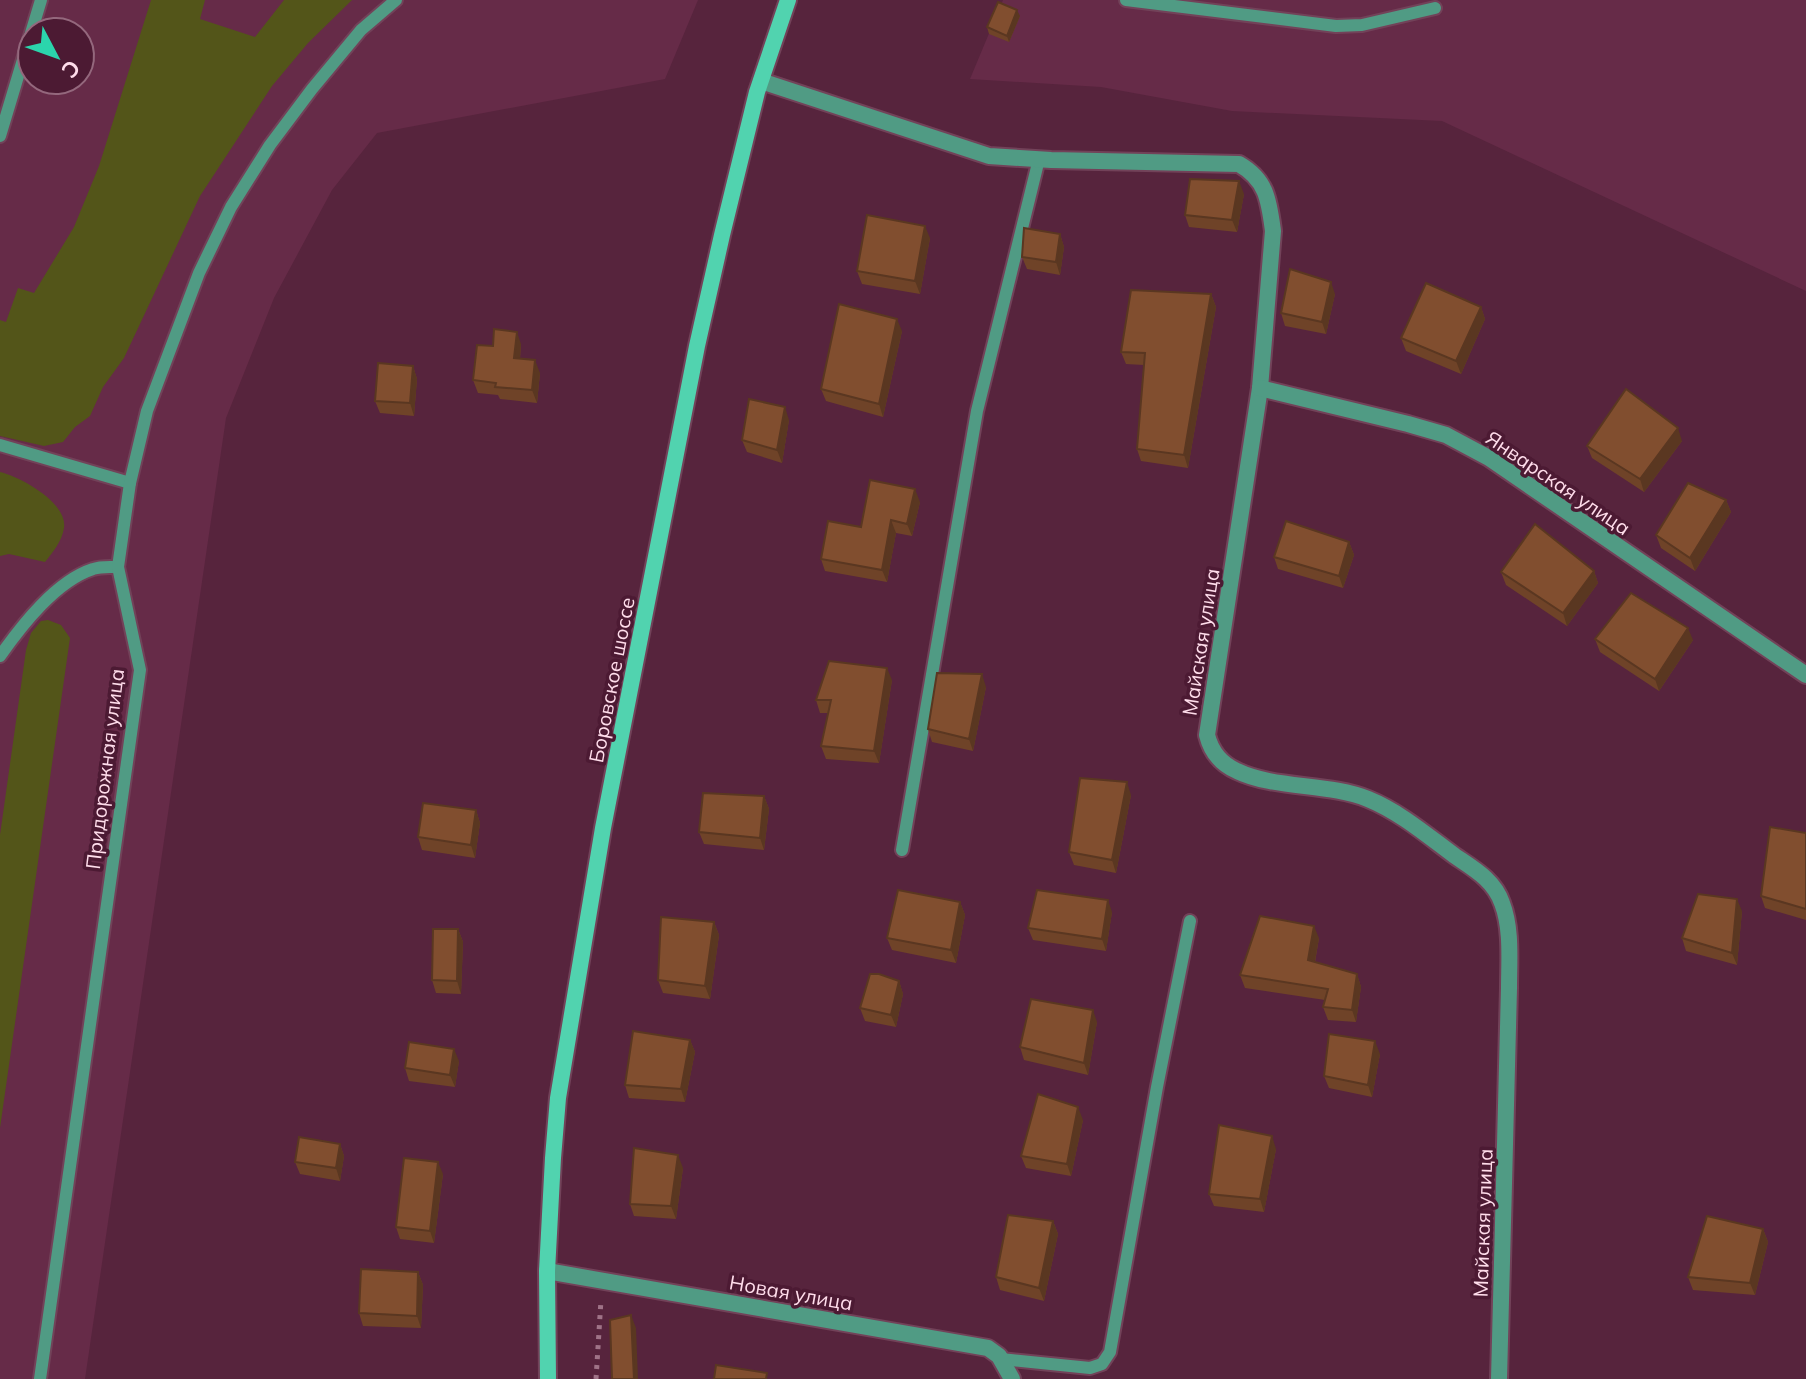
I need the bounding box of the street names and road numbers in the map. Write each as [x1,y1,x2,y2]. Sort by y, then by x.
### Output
street label: Январская улица [1481,425,1635,540]
street label: Майская улица [1177,566,1224,717]
street label: Боровское шоссе [583,595,640,765]
street label: Придорожная улица [80,667,129,871]
street label: Майская улица [1467,1148,1498,1298]
street label: Новая улица [727,1269,855,1316]

